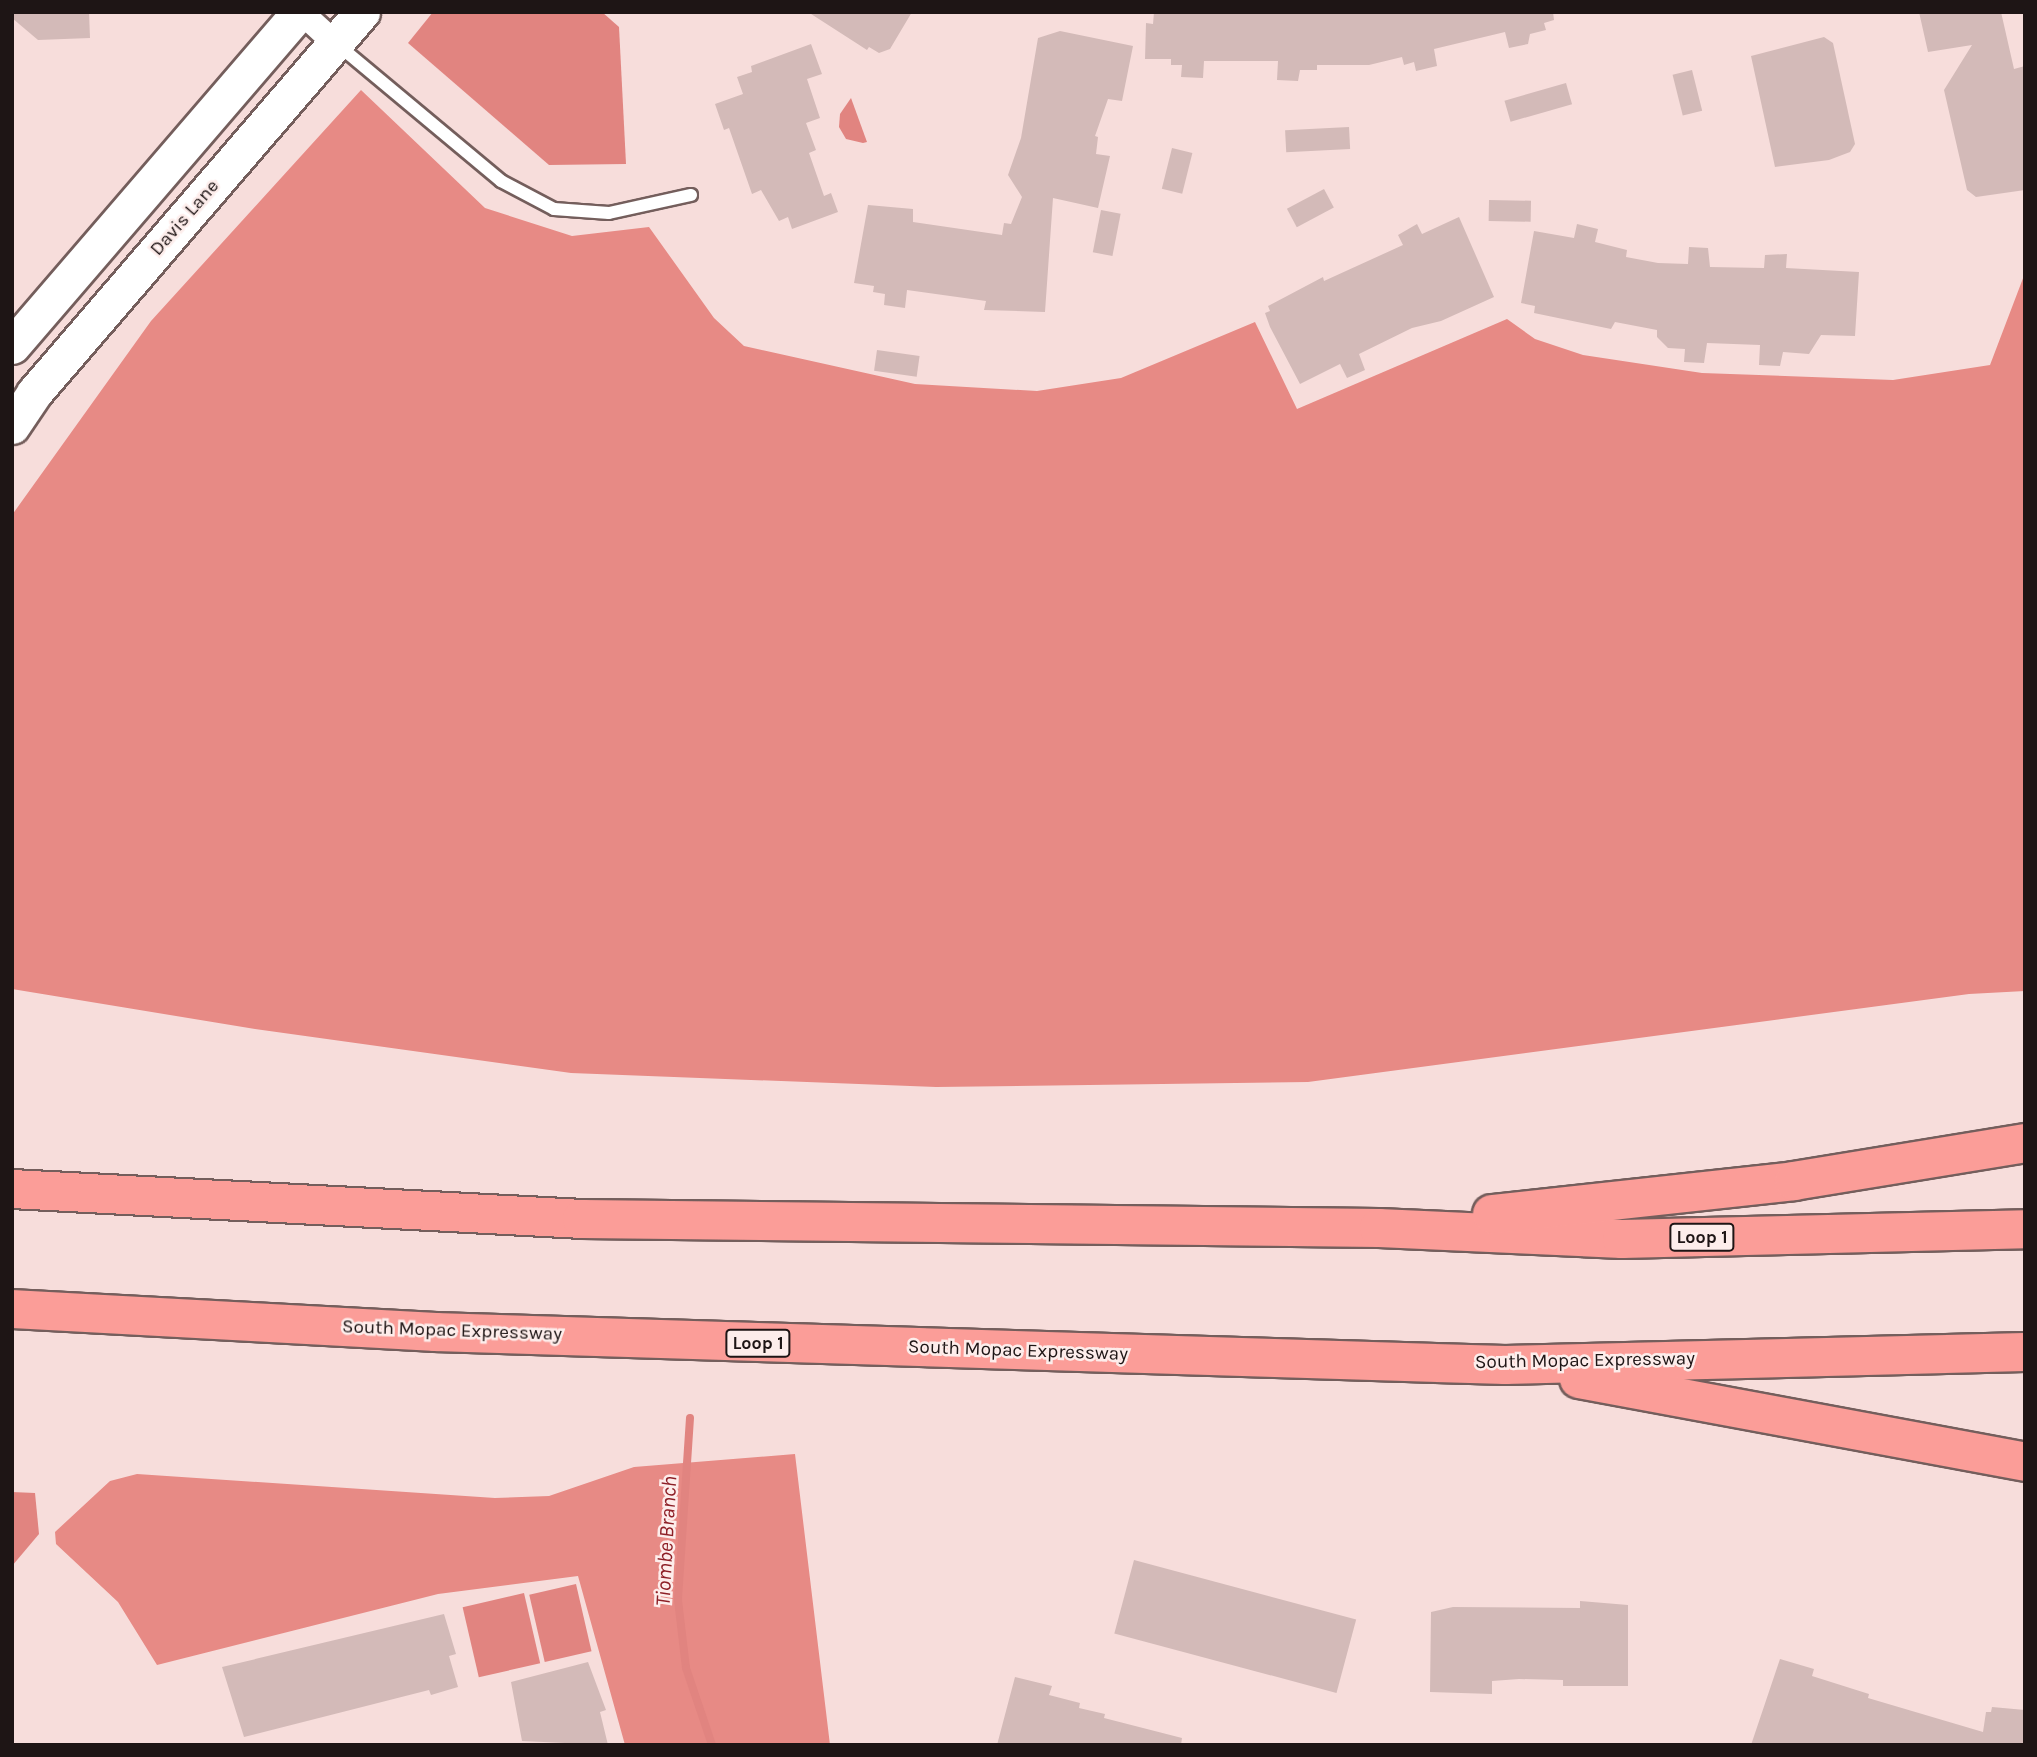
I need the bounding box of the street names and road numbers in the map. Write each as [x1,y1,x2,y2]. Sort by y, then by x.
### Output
street label: Davis Lane [146,175,224,261]
road number: Loop 1 [1669,1222,1735,1252]
street label: South Mopac Expressway [342,1316,562,1346]
road number: Loop 1 [725,1328,791,1358]
street label: South Mopac Expressway [908,1336,1128,1366]
street label: South Mopac Expressway [1475,1348,1695,1374]

